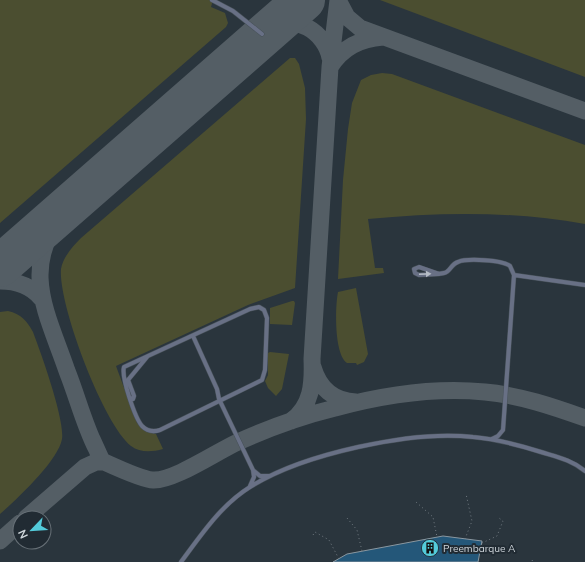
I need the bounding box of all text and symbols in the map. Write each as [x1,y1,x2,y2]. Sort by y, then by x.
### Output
one-way arrow [419,271,431,278]
north arrow [12,510,52,550]
text: N [15,528,31,541]
building icon: Preembarque A [420,538,440,558]
place label: Preembarque A [443,542,516,555]

